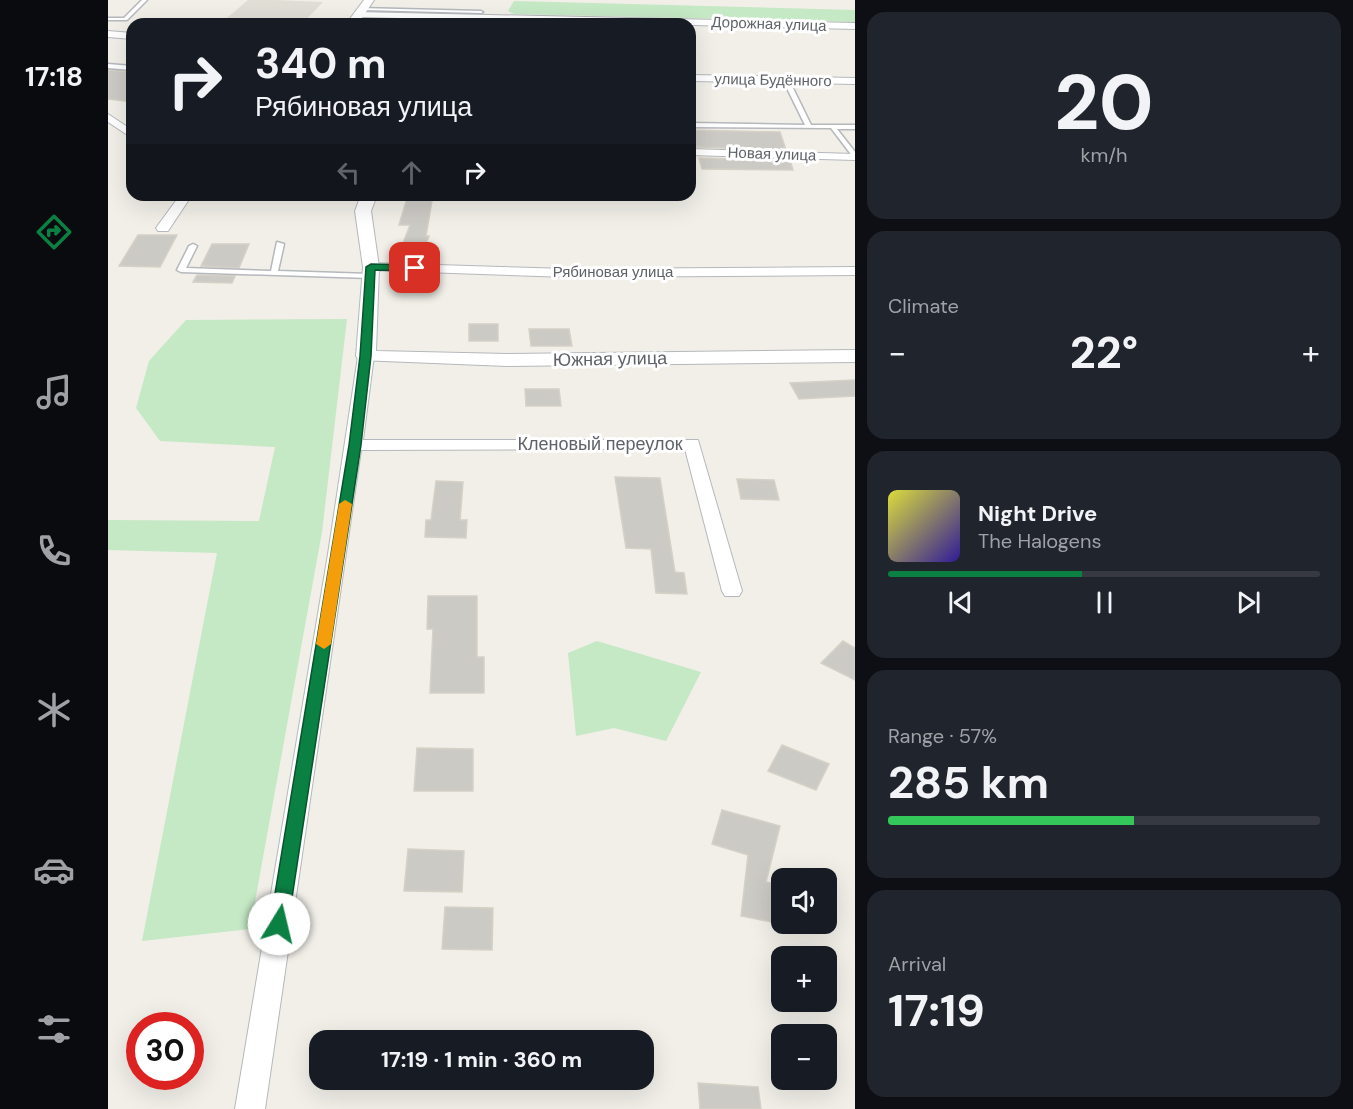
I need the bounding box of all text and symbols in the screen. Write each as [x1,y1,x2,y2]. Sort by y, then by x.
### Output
street label: Дорожная улица [711,12,828,36]
text: 340 m [255,36,387,91]
icon: right [156,42,234,120]
text: 20 [1054,52,1154,153]
text: 17:18 [25,59,83,94]
street label: улица Будённого [714,69,832,91]
text: Рябиновая улица [255,89,472,124]
street label: Новая улица [727,142,817,166]
text: km/h [1080,142,1128,168]
icon: left [332,156,365,189]
icon: ahead [395,156,428,189]
icon: right [458,156,491,189]
icon: directions [33,211,75,253]
pin [389,242,440,293]
icon: arrive [398,251,431,284]
street label: Рябиновая улица [553,262,674,282]
text: Climate [888,293,959,319]
text: 22° [1070,323,1138,382]
text: − [888,331,906,374]
text: + [1302,331,1320,374]
street label: Южная улица [553,346,668,372]
icon: music [33,371,75,413]
street label: Кленовый переулок [517,432,683,456]
text: Night Drive [978,499,1097,528]
text: The Halogens [978,528,1101,554]
icon: phone [33,530,75,572]
icon: previous [944,586,977,619]
icon: pause [1088,586,1121,619]
icon: next [1232,586,1265,619]
icon: climate [33,689,75,731]
text: Range · 57% [888,723,997,749]
text: 285 km [888,753,1049,812]
icon: car [33,849,75,891]
map controls [771,868,837,1090]
button: sound [771,868,837,934]
position arrow [247,892,311,956]
button: + [771,946,837,1012]
text: Arrival [888,951,946,977]
text: 17:19 [888,981,985,1040]
icon: filters [33,1008,75,1050]
speed limit sign: 30 [126,1012,204,1090]
button: − [771,1024,837,1090]
text: 17:19 · 1 min · 360 m [381,1045,582,1074]

